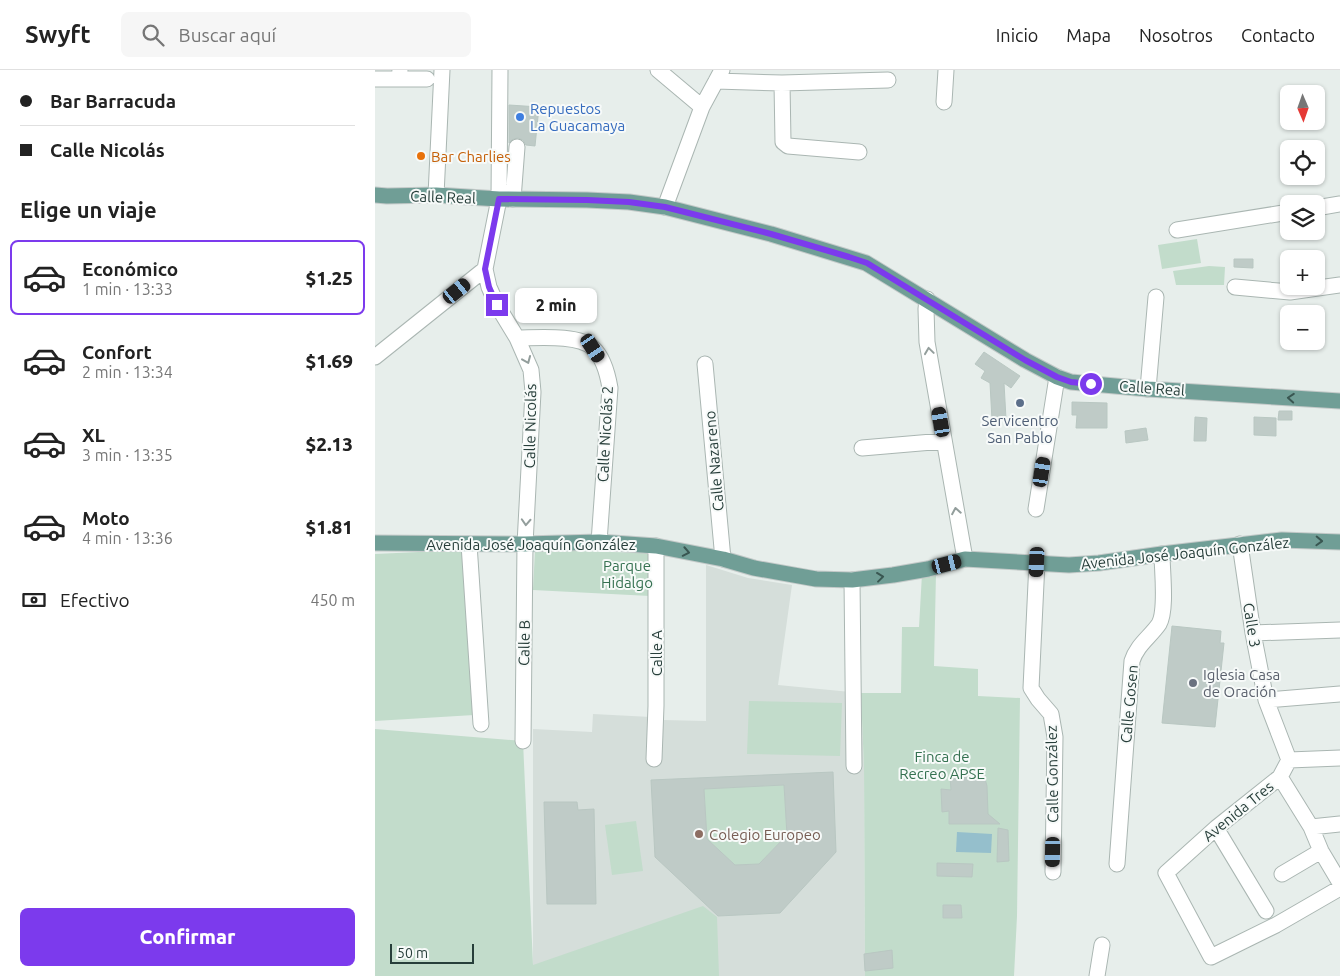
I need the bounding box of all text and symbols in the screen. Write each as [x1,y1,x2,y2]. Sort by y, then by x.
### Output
search box [121,12,471,57]
text: Swyft [25,21,91,48]
icon: search [139,21,167,49]
text: Buscar aquí [179,24,276,46]
text: Inicio [996,25,1038,45]
text: Mapa [1066,25,1111,45]
text: Nosotros [1139,25,1213,45]
text: Contacto [1241,25,1315,45]
north arrow [1280,85,1325,130]
map controls [1280,85,1325,350]
text: Bar Barracuda [50,90,176,112]
place label: Repuestos La Guacamaya [530,100,625,134]
marker: Repuestos La Guacamaya [514,111,526,123]
text: Calle Nicolás [50,139,165,161]
button: locate [1280,140,1325,185]
place label: Bar Charlies [431,148,511,165]
marker: Bar Charlies [415,150,427,162]
street label: Calle Real [410,187,476,207]
button: layers [1280,195,1325,240]
text: Elige un viaje [20,197,157,222]
button: + [1280,250,1325,295]
icon: car [22,255,67,300]
text: Económico [82,258,178,280]
text: $1.25 [305,267,353,289]
car [440,276,473,306]
text: 1 min · 13:33 [82,280,173,298]
callout: 2 min [515,288,597,322]
route end [486,294,508,316]
text: 2 min [536,296,576,314]
button: − [1280,305,1325,350]
car [578,331,607,365]
icon: car [22,338,67,383]
text: Confort [82,341,152,363]
one-way arrow [924,347,934,355]
text: $1.69 [305,350,353,372]
one-way arrow [520,355,531,364]
text: 2 min · 13:34 [82,363,173,381]
route start [1080,373,1102,395]
street label: Calle Real [1119,377,1185,399]
street label: Calle Nicolás [521,383,539,469]
street label: Calle Nicolás 2 [594,385,616,483]
one-way arrow [1287,392,1295,403]
marker: Servicentro San Pablo [1014,397,1026,409]
car [931,406,950,438]
street label: Calle Nazareno [701,410,727,512]
place label: Servicentro San Pablo [981,412,1059,446]
icon: car [22,421,67,466]
text: XL [82,424,105,446]
text: $2.13 [305,433,353,455]
text: 3 min · 13:35 [82,446,173,464]
car [1032,456,1051,488]
icon: car [22,504,67,549]
text: Moto [82,507,130,529]
one-way arrow [952,507,962,515]
text: $1.81 [305,516,353,538]
one-way arrow [521,518,532,526]
text: 4 min · 13:36 [82,529,173,547]
street label: Avenida José Joaquín González [1080,534,1290,572]
street label: Avenida José Joaquín González [426,536,636,553]
one-way arrow [1315,536,1323,547]
one-way arrow [681,546,690,556]
car [1028,547,1045,577]
car [930,553,963,575]
park label: Parque Hidalgo [601,557,653,591]
one-way arrow [876,572,884,582]
icon: cash [20,586,48,614]
text: Efectivo [60,589,130,611]
text: 450 m [310,591,355,609]
street label: Calle 3 [1240,601,1264,649]
street label: Calle B [515,620,533,666]
street label: Calle A [648,630,665,676]
street label: Calle Gosen [1117,664,1141,744]
place label: Iglesia Casa de Oración [1203,666,1280,700]
marker: Iglesia Casa de Oración [1187,677,1199,689]
street label: Calle González [1043,725,1061,823]
park label: Finca de Recreo APSE [899,748,985,782]
street label: Avenida Tres [1199,777,1277,845]
place label: Colegio Europeo [709,826,821,843]
marker: Colegio Europeo [693,828,705,840]
car [1045,837,1060,867]
button: Confirmar [20,908,355,966]
scale bar [390,941,474,964]
text: 50 m [397,945,428,961]

